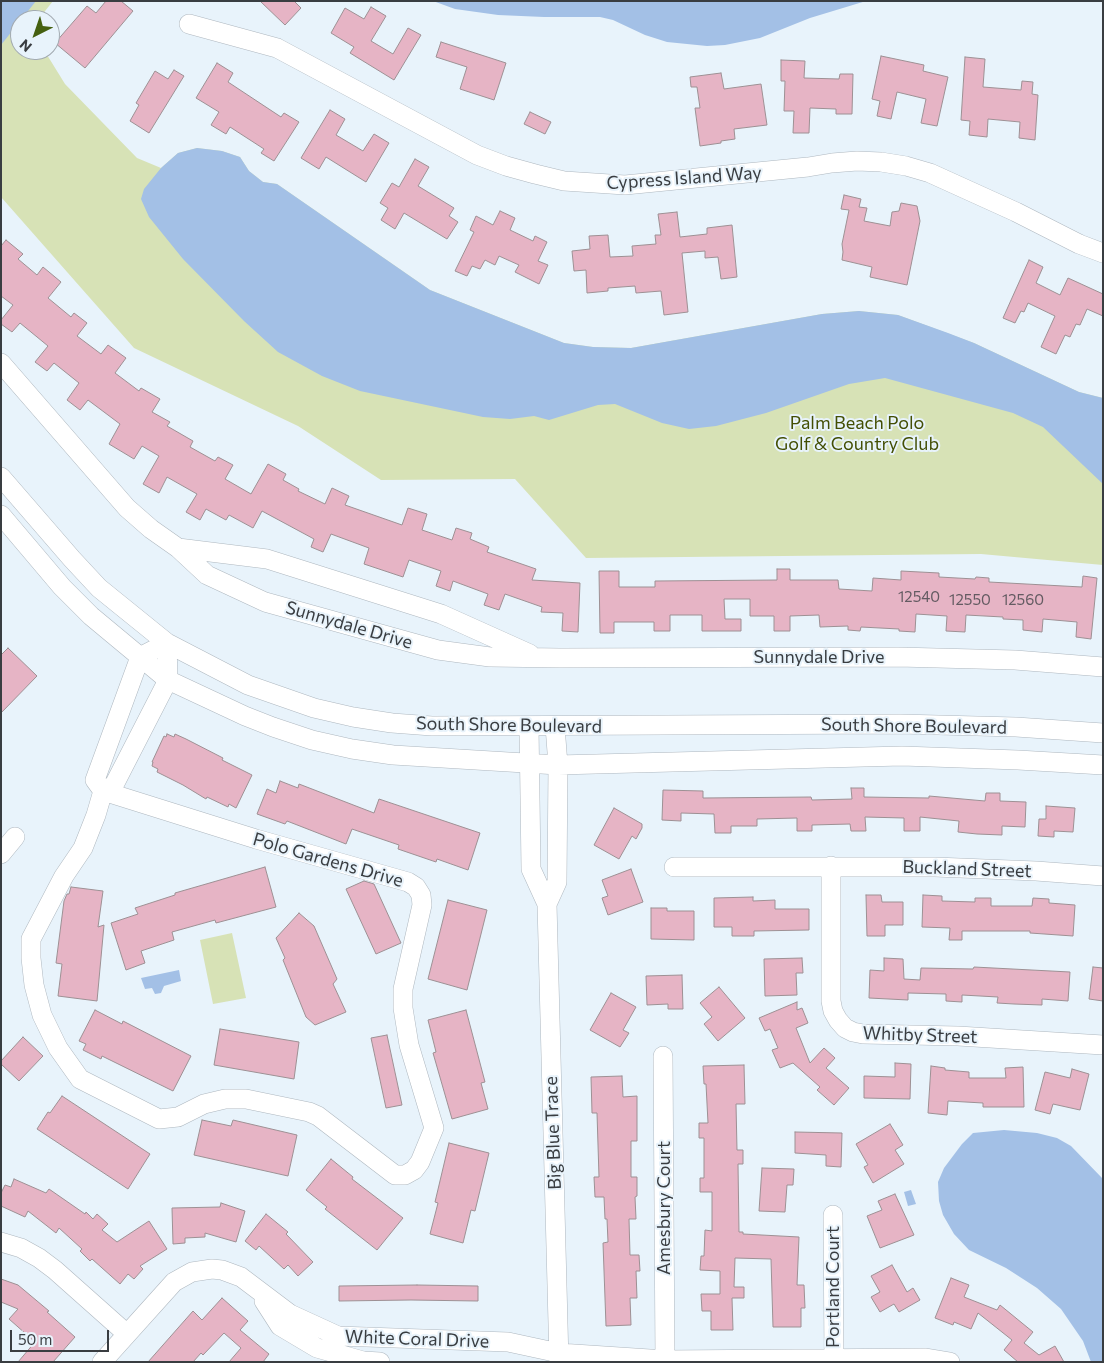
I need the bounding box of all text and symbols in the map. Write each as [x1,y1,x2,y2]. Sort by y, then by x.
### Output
north arrow [10,10,60,60]
text: N [16,36,35,56]
street label: Cypress Island Way [606,162,762,194]
park label: Palm Beach Polo Golf & Country Club [775,412,939,454]
house number: 12540 [898,588,940,606]
house number: 12550 [949,591,991,609]
house number: 12560 [1002,591,1044,609]
street label: Sunnydale Drive [283,597,415,653]
street label: Sunnydale Drive [754,646,884,668]
street label: South Shore Boulevard [416,713,602,737]
street label: South Shore Boulevard [821,714,1007,738]
street label: Polo Gardens Drive [250,828,406,892]
street label: Buckland Street [902,856,1032,882]
street label: Whitby Street [862,1022,978,1048]
street label: Big Blue Trace [540,1076,566,1190]
street label: Amesbury Court [653,1141,675,1275]
street label: Portland Court [822,1226,844,1348]
scale bar [12,1320,111,1352]
street label: White Coral Drive [344,1326,490,1352]
text: 50 m [18,1330,52,1348]

